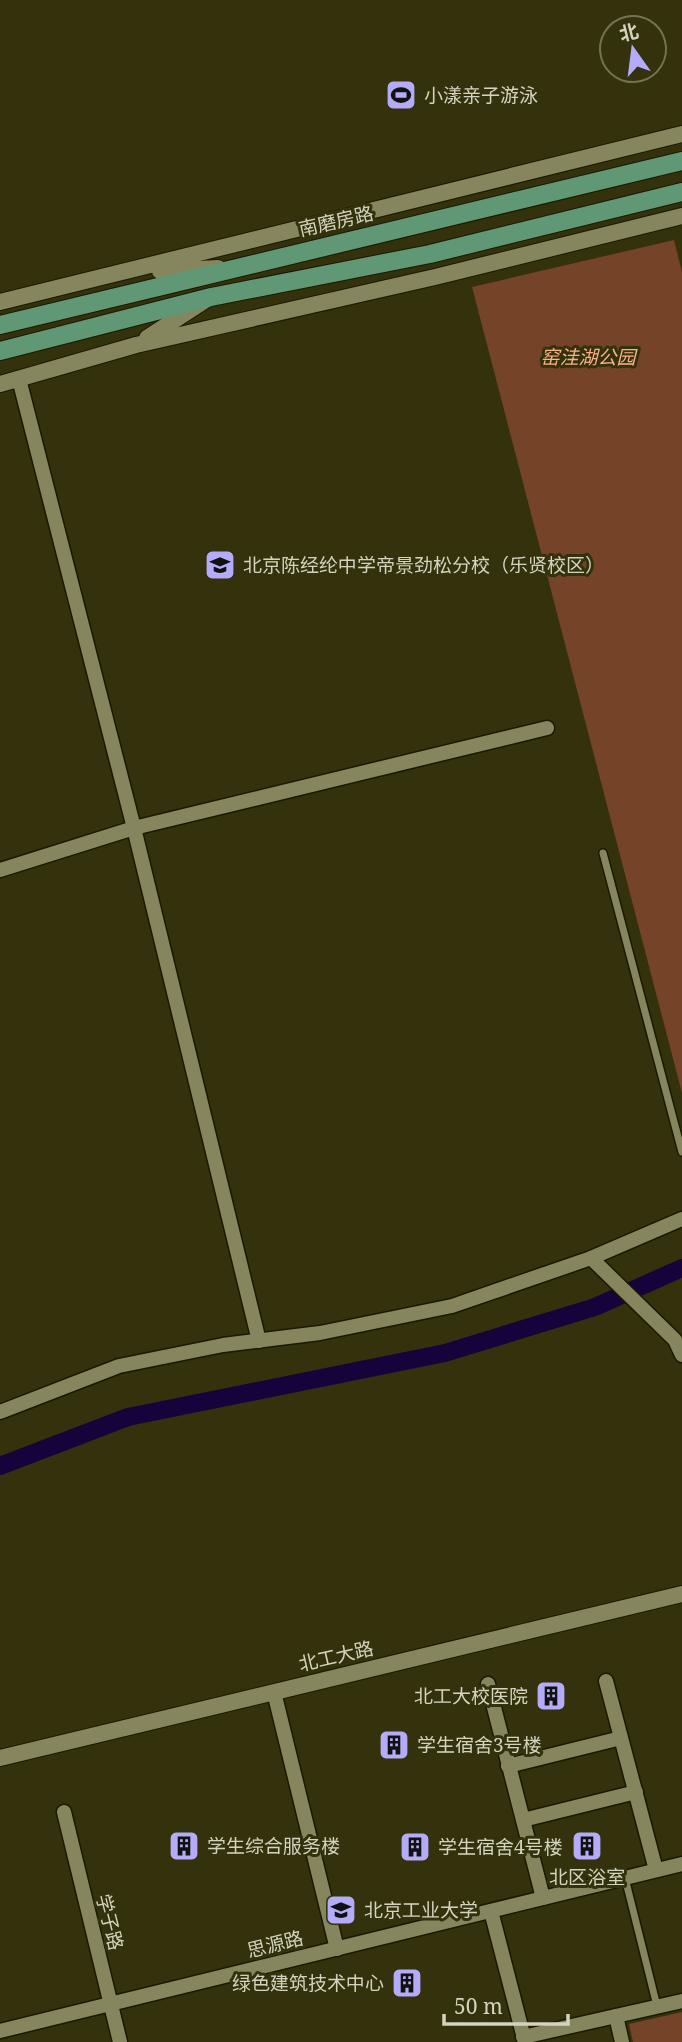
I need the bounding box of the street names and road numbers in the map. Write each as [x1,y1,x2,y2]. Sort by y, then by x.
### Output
street label: 南磨房路 [296,200,376,242]
street label: 北工大路 [296,1635,376,1677]
street label: 学子路 [90,1891,130,1953]
street label: 思源路 [244,1924,306,1964]

